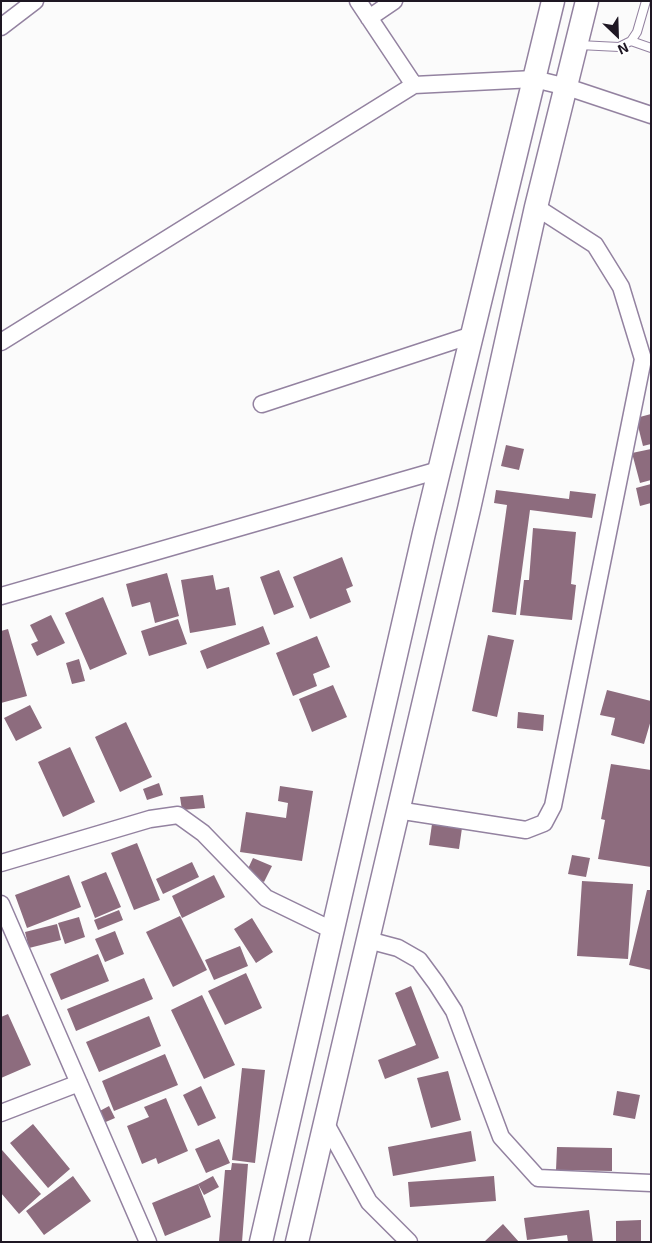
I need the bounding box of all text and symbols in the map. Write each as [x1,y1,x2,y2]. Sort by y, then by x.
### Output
north arrow [592,10,642,60]
text: N [615,39,631,59]

